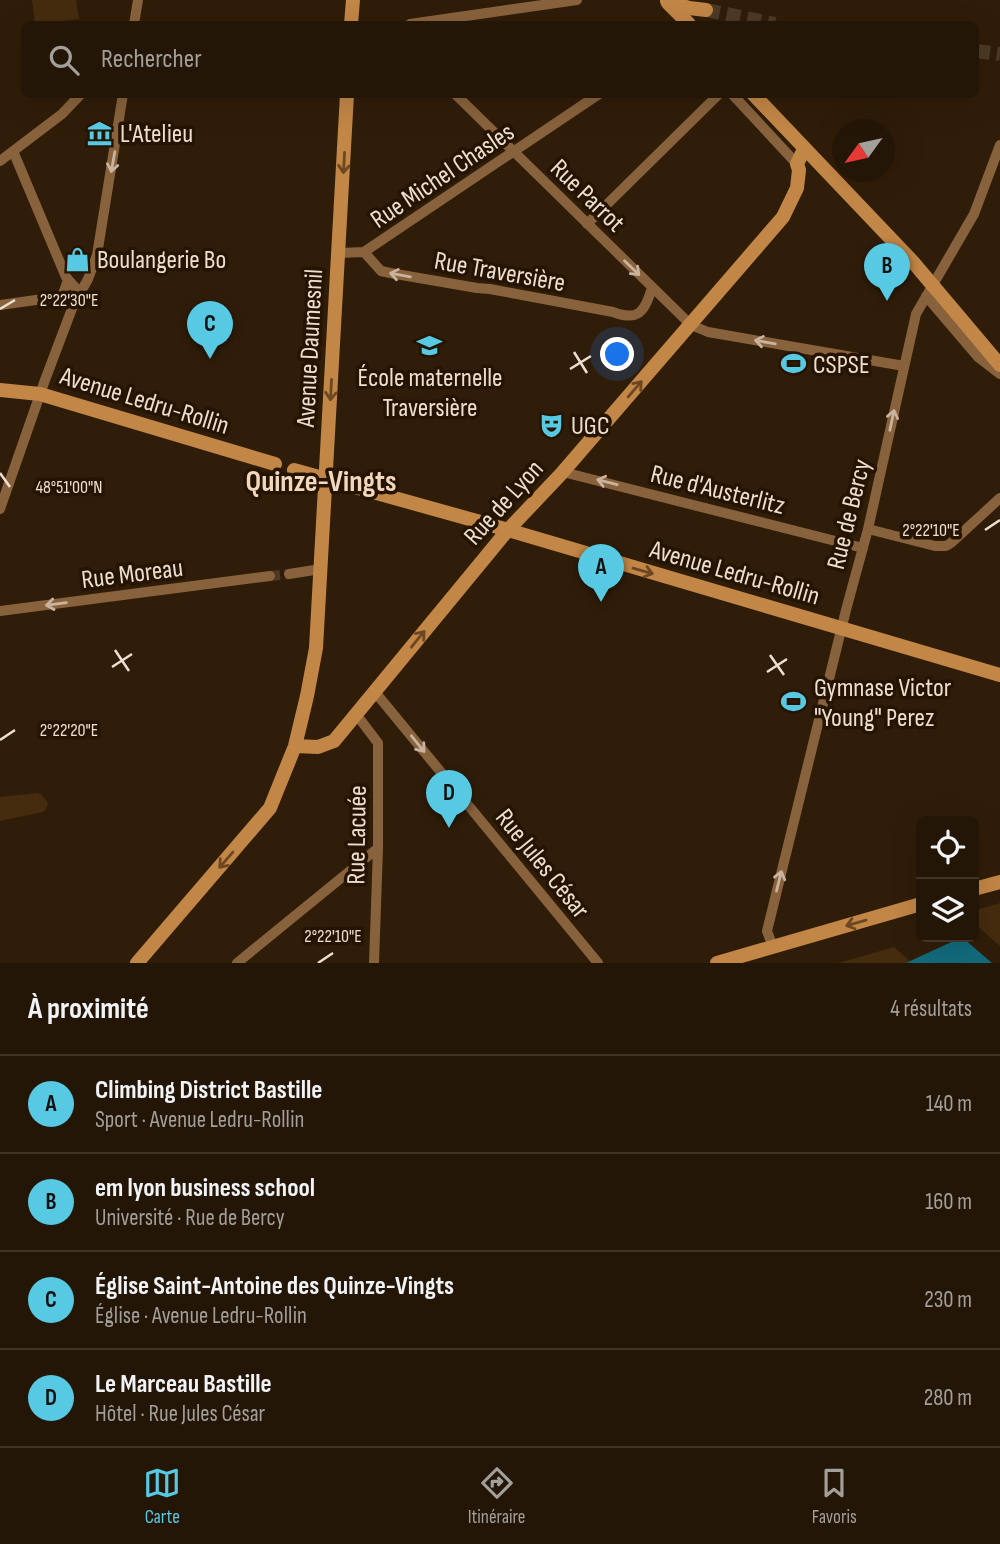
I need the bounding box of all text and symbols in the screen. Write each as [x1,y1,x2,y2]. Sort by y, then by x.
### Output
search box [21,21,979,98]
icon: search [45,41,83,79]
text: Rechercher [101,44,202,75]
street label: Rue Michel Chasles [365,117,520,236]
museum icon: L'Atelieu [86,119,114,147]
place label: L'Atelieu [120,119,193,150]
north arrow [832,119,895,182]
one-way arrow [106,150,119,173]
one-way arrow [337,151,350,174]
street label: Rue Parrot [543,153,631,239]
pin: B [864,243,910,301]
shop icon: Boulangerie Bo [63,245,91,273]
place label: Boulangerie Bo [97,245,226,276]
street label: Rue Traversière [432,246,568,299]
one-way arrow [624,260,641,277]
street label: Avenue Daumesnil [291,268,330,429]
one-way arrow [389,268,412,281]
text: 2°22'30"E [40,290,98,311]
pin: C [187,301,233,359]
school or university icon: École maternelle Traversière [416,331,444,359]
one-way arrow [754,335,777,348]
your location [600,337,634,371]
sports icon: CSPSE [779,350,807,378]
place label: CSPSE [813,350,870,381]
street label: Avenue Ledru-Rollin [55,361,233,442]
place label: École maternelle Traversière [357,363,503,424]
one-way arrow [324,378,337,401]
one-way arrow [627,381,643,399]
one-way arrow [886,409,899,432]
theatre icon: UGC [537,411,565,439]
place label: UGC [571,411,610,442]
street label: Rue de Lyon [458,454,550,552]
street label: Rue de Bercy [821,456,878,573]
street label: Rue d'Austerlitz [647,459,788,522]
district label: Quinze-Vingts [246,464,396,500]
one-way arrow [596,475,619,488]
text: 48°51'00"N [35,477,103,498]
text: 2°22'10"E [902,520,960,541]
street label: Avenue Ledru-Rollin [645,534,823,612]
pin: A [578,544,624,602]
street label: Rue Moreau [80,553,185,596]
one-way arrow [632,565,654,578]
one-way arrow [45,597,68,610]
one-way arrow [410,631,426,649]
place label: Gymnase Victor "Young" Perez [814,673,952,734]
sports icon: Gymnase Victor "Young" Perez [780,688,808,716]
text: 2°22'20"E [40,720,98,741]
one-way arrow [410,735,426,753]
pin: D [426,770,472,828]
street label: Rue Lacuée [341,785,374,885]
street label: Rue Jules César [488,803,596,925]
map controls [916,816,979,942]
button: locate [916,816,979,879]
one-way arrow [218,850,234,868]
one-way arrow [773,870,786,893]
button: layers [916,879,979,942]
one-way arrow [845,917,867,930]
text: 2°22'10"E [304,926,362,947]
text: À proximité [28,991,149,1027]
text: 4 résultats [890,995,972,1023]
text: Climbing District Bastille [95,1075,322,1106]
text: A [46,1090,56,1118]
text: 140 m [926,1090,972,1118]
text: Sport · Avenue Ledru-Rollin [95,1106,304,1134]
text: em lyon business school [95,1173,315,1204]
text: B [46,1188,56,1216]
text: 160 m [925,1188,972,1216]
text: Université · Rue de Bercy [95,1204,285,1232]
text: Église Saint-Antoine des Quinze-Vingts [95,1271,454,1302]
text: C [45,1286,57,1314]
text: 230 m [924,1286,972,1314]
text: Église · Avenue Ledru-Rollin [95,1302,307,1330]
text: Le Marceau Bastille [95,1369,272,1400]
text: D [45,1384,57,1412]
text: 280 m [924,1384,972,1412]
text: Hôtel · Rue Jules César [95,1400,265,1428]
tab: Carte [143,1464,181,1529]
tab: Itinéraire [468,1464,525,1529]
tab: Favoris [812,1464,857,1529]

